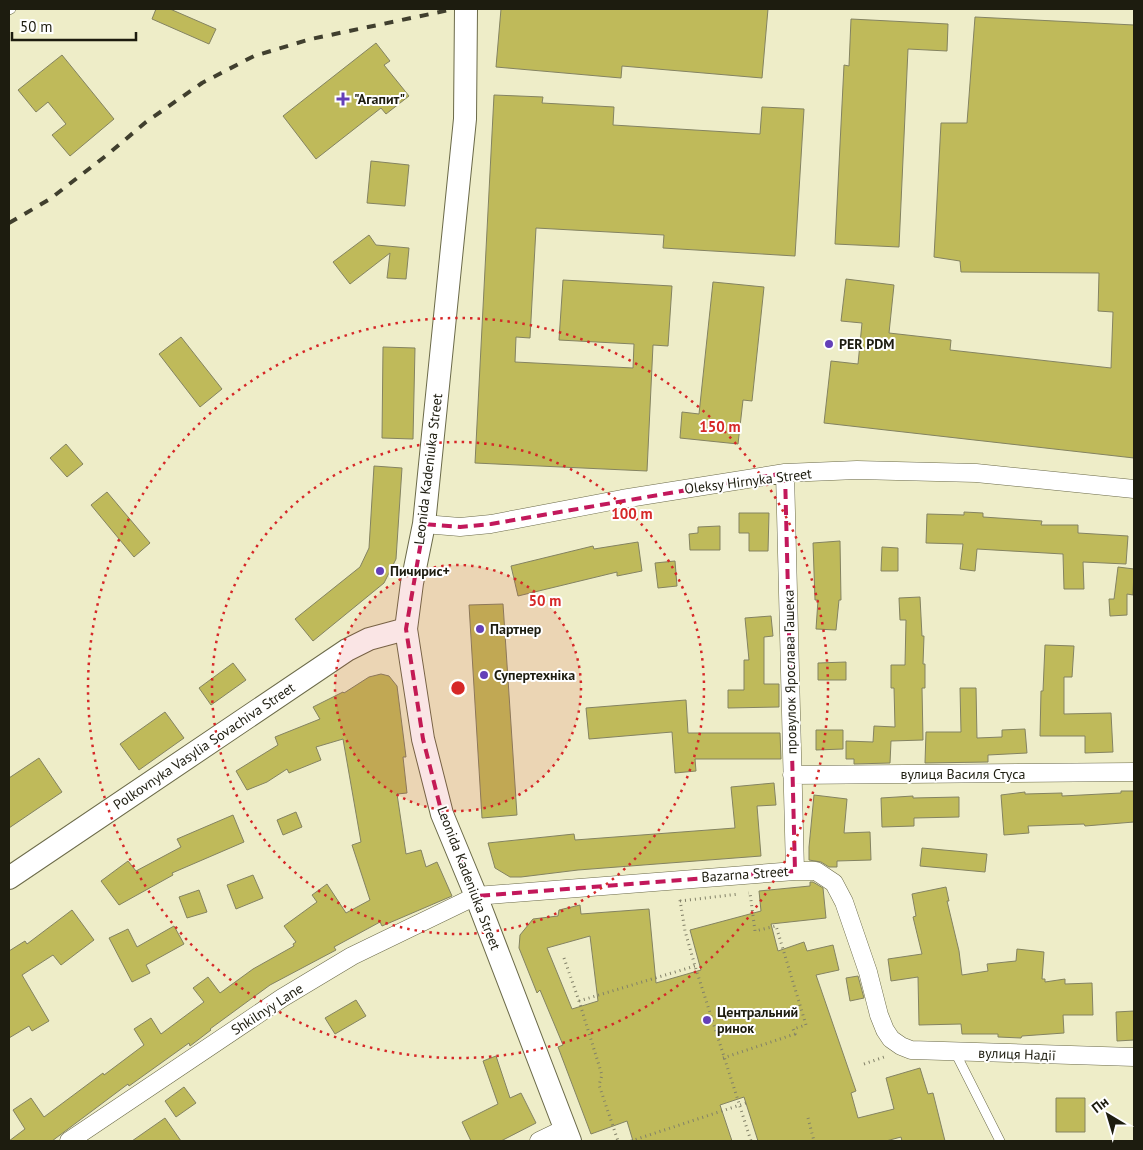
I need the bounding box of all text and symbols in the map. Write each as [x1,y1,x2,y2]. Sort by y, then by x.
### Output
scale bar [12,10,136,42]
text: 50 m [20,17,53,36]
place label: "Агапит" [354,90,405,108]
marker: "Агапит" [336,92,350,106]
place label: PER PDM [839,335,895,353]
marker: PER PDM [823,338,835,350]
street label: Leonida Kadeniuka Street [410,392,446,546]
text: 150 m [699,417,741,436]
street label: Oleksy Hirnyka Street [683,464,813,498]
text: 100 m [611,504,653,523]
place label: Пичирис+ [390,562,450,580]
marker: Пичирис+ [374,565,386,577]
street label: провулок Ярослава Гашека [780,590,800,754]
text: 50 m [529,591,561,610]
place label: Партнер [490,620,542,638]
marker: Партнер [474,623,486,635]
place label: Супертехніка [494,666,575,684]
marker: Супертехніка [478,669,490,681]
street label: Polkovnyka Vasylia Sovachiva Street [110,678,298,814]
centre of rings [449,679,467,697]
street label: вулиця Василя Стуса [901,765,1026,783]
street label: Leonida Kadeniuka Street [433,804,505,953]
street label: Bazarna Street [701,862,789,886]
street label: Shkilnyy Lane [228,979,306,1039]
place label: Центральний ринок [717,1003,798,1037]
marker: Центральний ринок [701,1014,713,1026]
street label: вулиця Надії [978,1044,1056,1064]
north arrow [1083,1090,1133,1140]
text: Пн [1088,1093,1112,1117]

